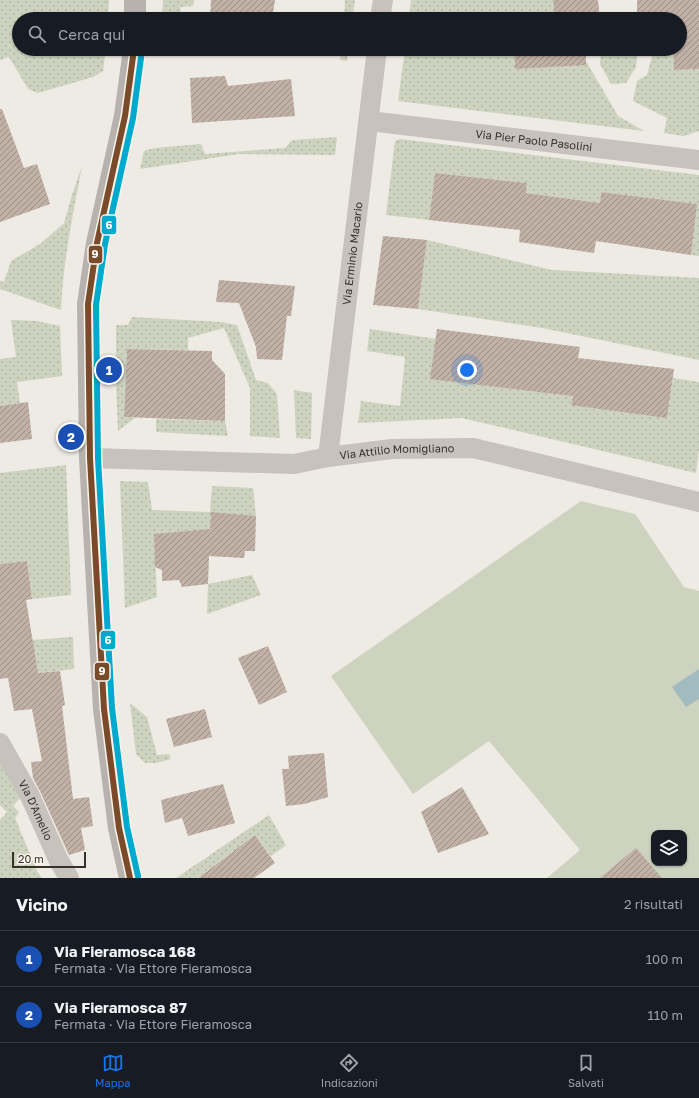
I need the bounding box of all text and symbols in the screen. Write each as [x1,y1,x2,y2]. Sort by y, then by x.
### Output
search box [12,12,687,56]
icon: search [26,23,48,45]
text: Cerca qui [58,25,125,43]
street label: Via Pier Paolo Pasolini [475,127,593,153]
street label: Via Erminio Macario [339,201,365,306]
line badge: 6 [101,215,117,235]
text: 6 [106,218,113,231]
line badge: 9 [88,245,103,264]
text: 9 [92,247,99,260]
pin: 1 [96,355,122,385]
your location [457,360,477,380]
pin: 2 [58,422,84,452]
street label: Via Attilio Momigliano [339,441,455,462]
line badge: 6 [100,630,116,650]
text: 6 [105,633,112,646]
line badge: 9 [94,662,110,681]
text: 9 [99,664,106,677]
street label: Via D'Amelio [16,777,56,842]
map controls [651,830,687,866]
button: layers [651,830,687,866]
scale bar [12,850,86,869]
text: 20 m [18,852,44,865]
text: Vicino [16,894,68,915]
text: 2 risultati [624,896,683,912]
text: Via Fieramosca 168 [54,942,196,960]
text: 1 [26,951,32,967]
text: 100 m [646,951,683,967]
text: Fermata · Via Ettore Fieramosca [54,960,252,976]
text: Via Fieramosca 87 [54,998,187,1016]
text: 2 [25,1007,33,1023]
text: 110 m [648,1007,683,1023]
text: Fermata · Via Ettore Fieramosca [54,1016,252,1032]
tab: Mappa [95,1052,131,1089]
tab: Indicazioni [321,1052,378,1089]
tab: Salvati [568,1052,604,1089]

